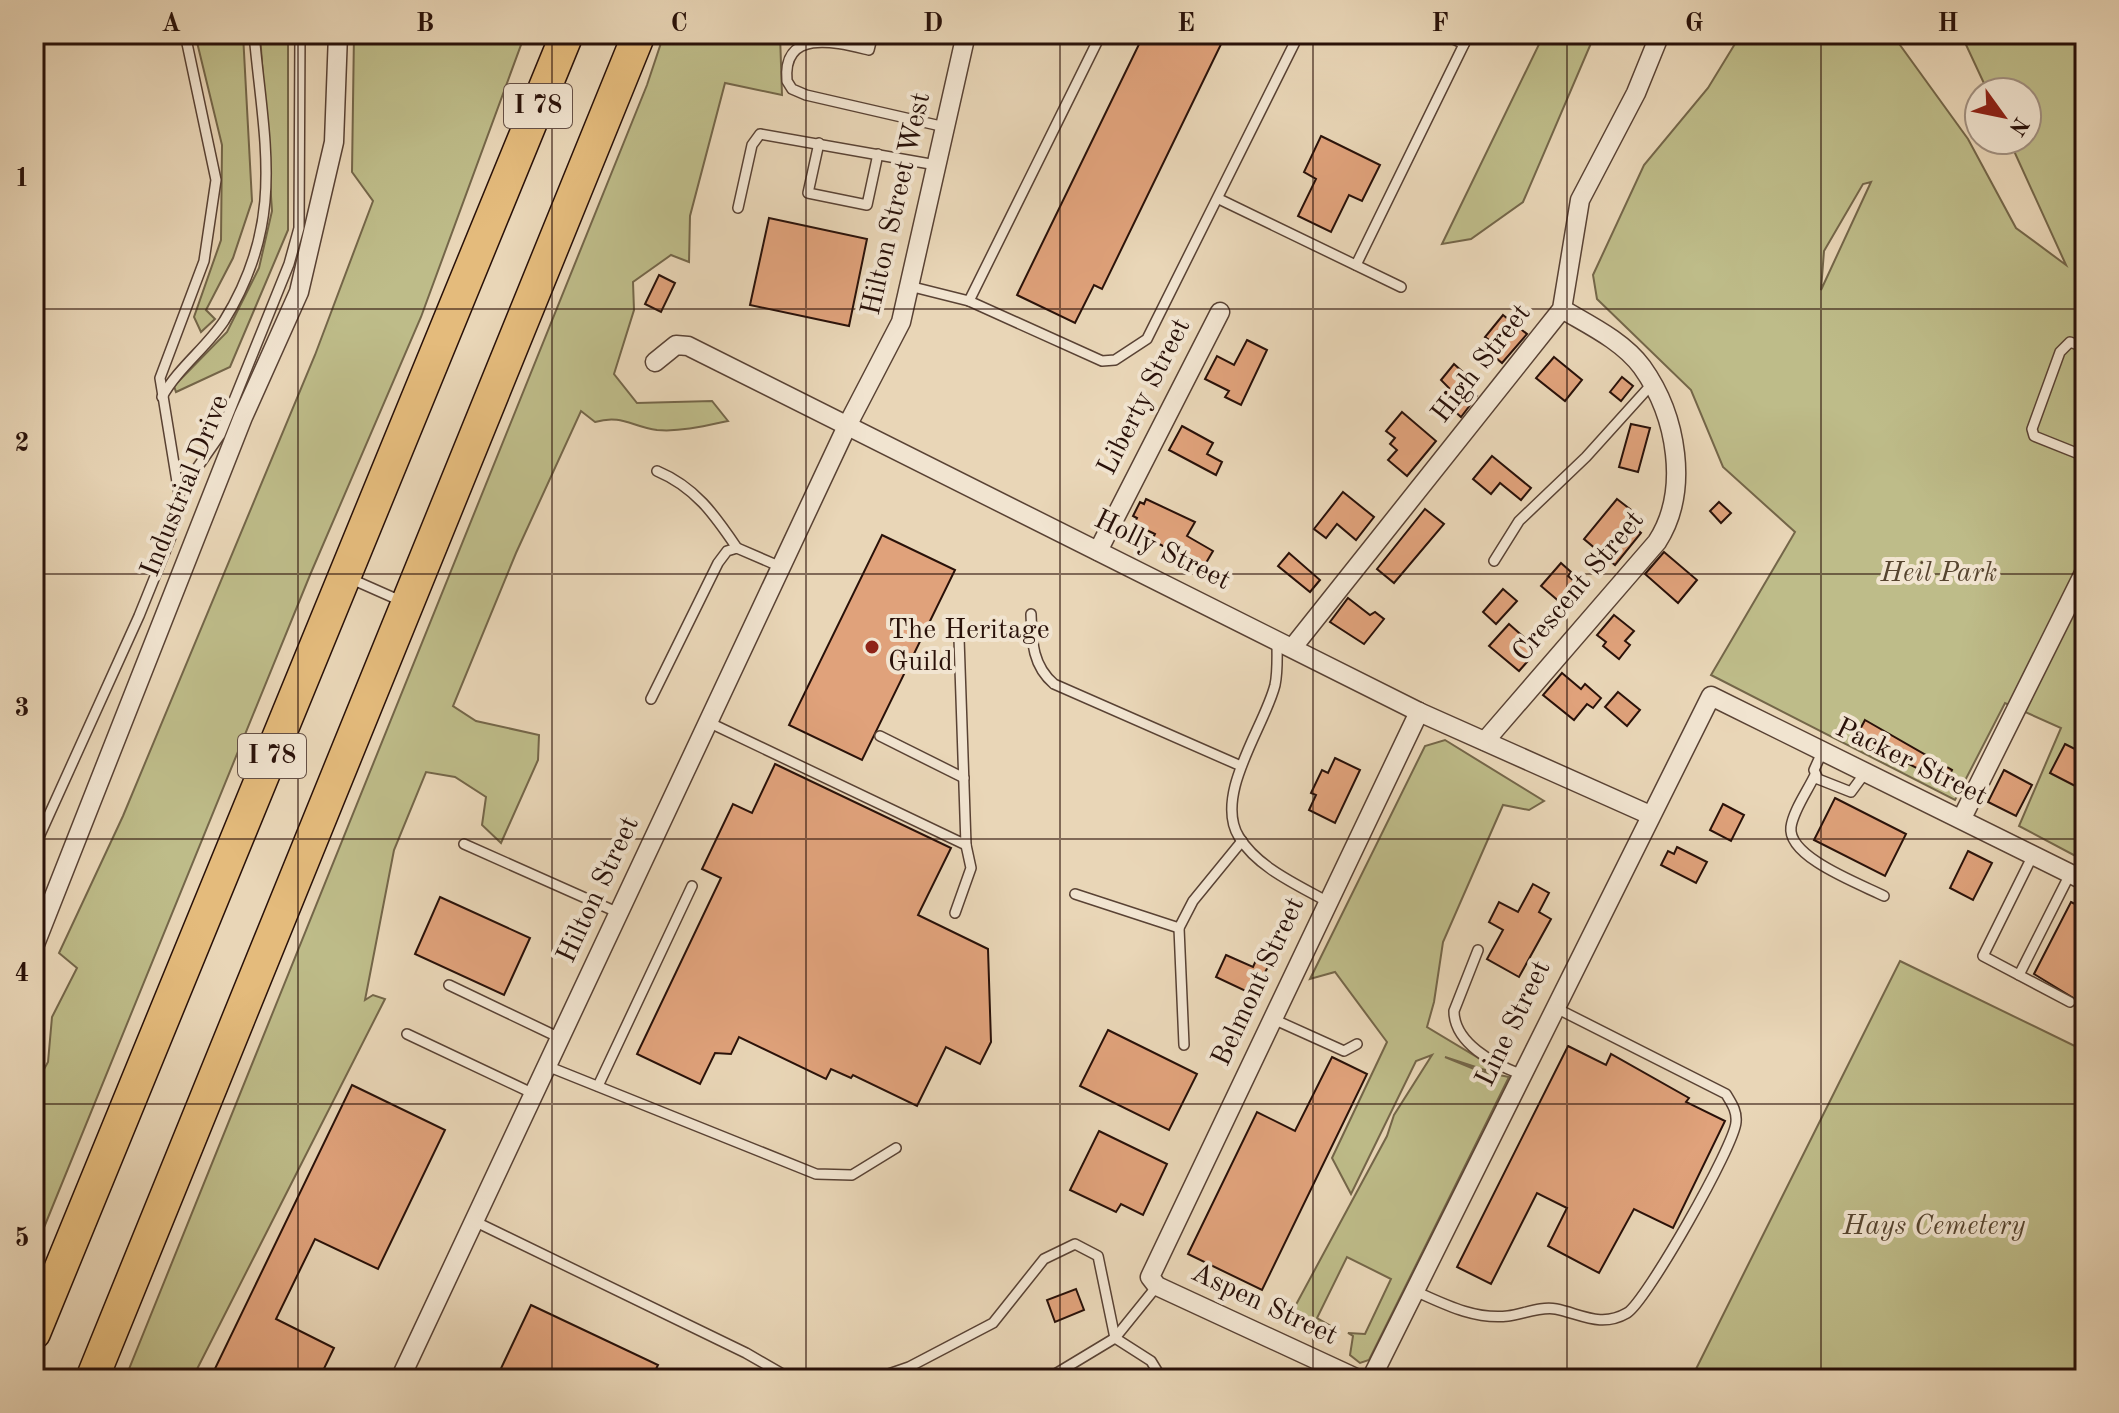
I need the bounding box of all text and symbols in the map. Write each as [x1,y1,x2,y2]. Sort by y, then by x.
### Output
text: A [161,11,181,37]
text: B [416,11,434,37]
text: C [670,11,688,37]
text: D [923,11,943,37]
text: E [1177,11,1195,37]
text: F [1431,11,1449,37]
text: G [1685,11,1703,37]
text: H [1937,11,1959,37]
north arrow [1963,76,2043,156]
road number: I 78 [504,84,572,128]
street label: Hilton Street West [858,90,936,318]
text: N [2004,113,2032,139]
text: 1 [14,166,30,192]
street label: High Street [1427,299,1537,429]
street label: Liberty Street [1094,314,1196,480]
street label: Industrial Drive [137,391,235,581]
text: 2 [14,431,30,457]
street label: Holly Street [1089,506,1235,596]
street label: Crescent Street [1508,506,1650,668]
park label: Heil Park [1879,560,1998,588]
place label: The Heritage Guild [888,617,1050,677]
marker: The Heritage Guild [863,638,881,656]
text: 3 [14,696,30,722]
street label: Packer Street [1831,714,1991,812]
road number: I 78 [238,734,306,778]
street label: Hilton Street [553,812,645,968]
street label: Belmont Street [1208,893,1310,1071]
street label: Line Street [1472,957,1556,1091]
text: 4 [14,961,30,987]
park label: Hays Cemetery [1842,1213,2026,1241]
text: 5 [14,1226,30,1252]
street label: Aspen Street [1186,1259,1342,1351]

